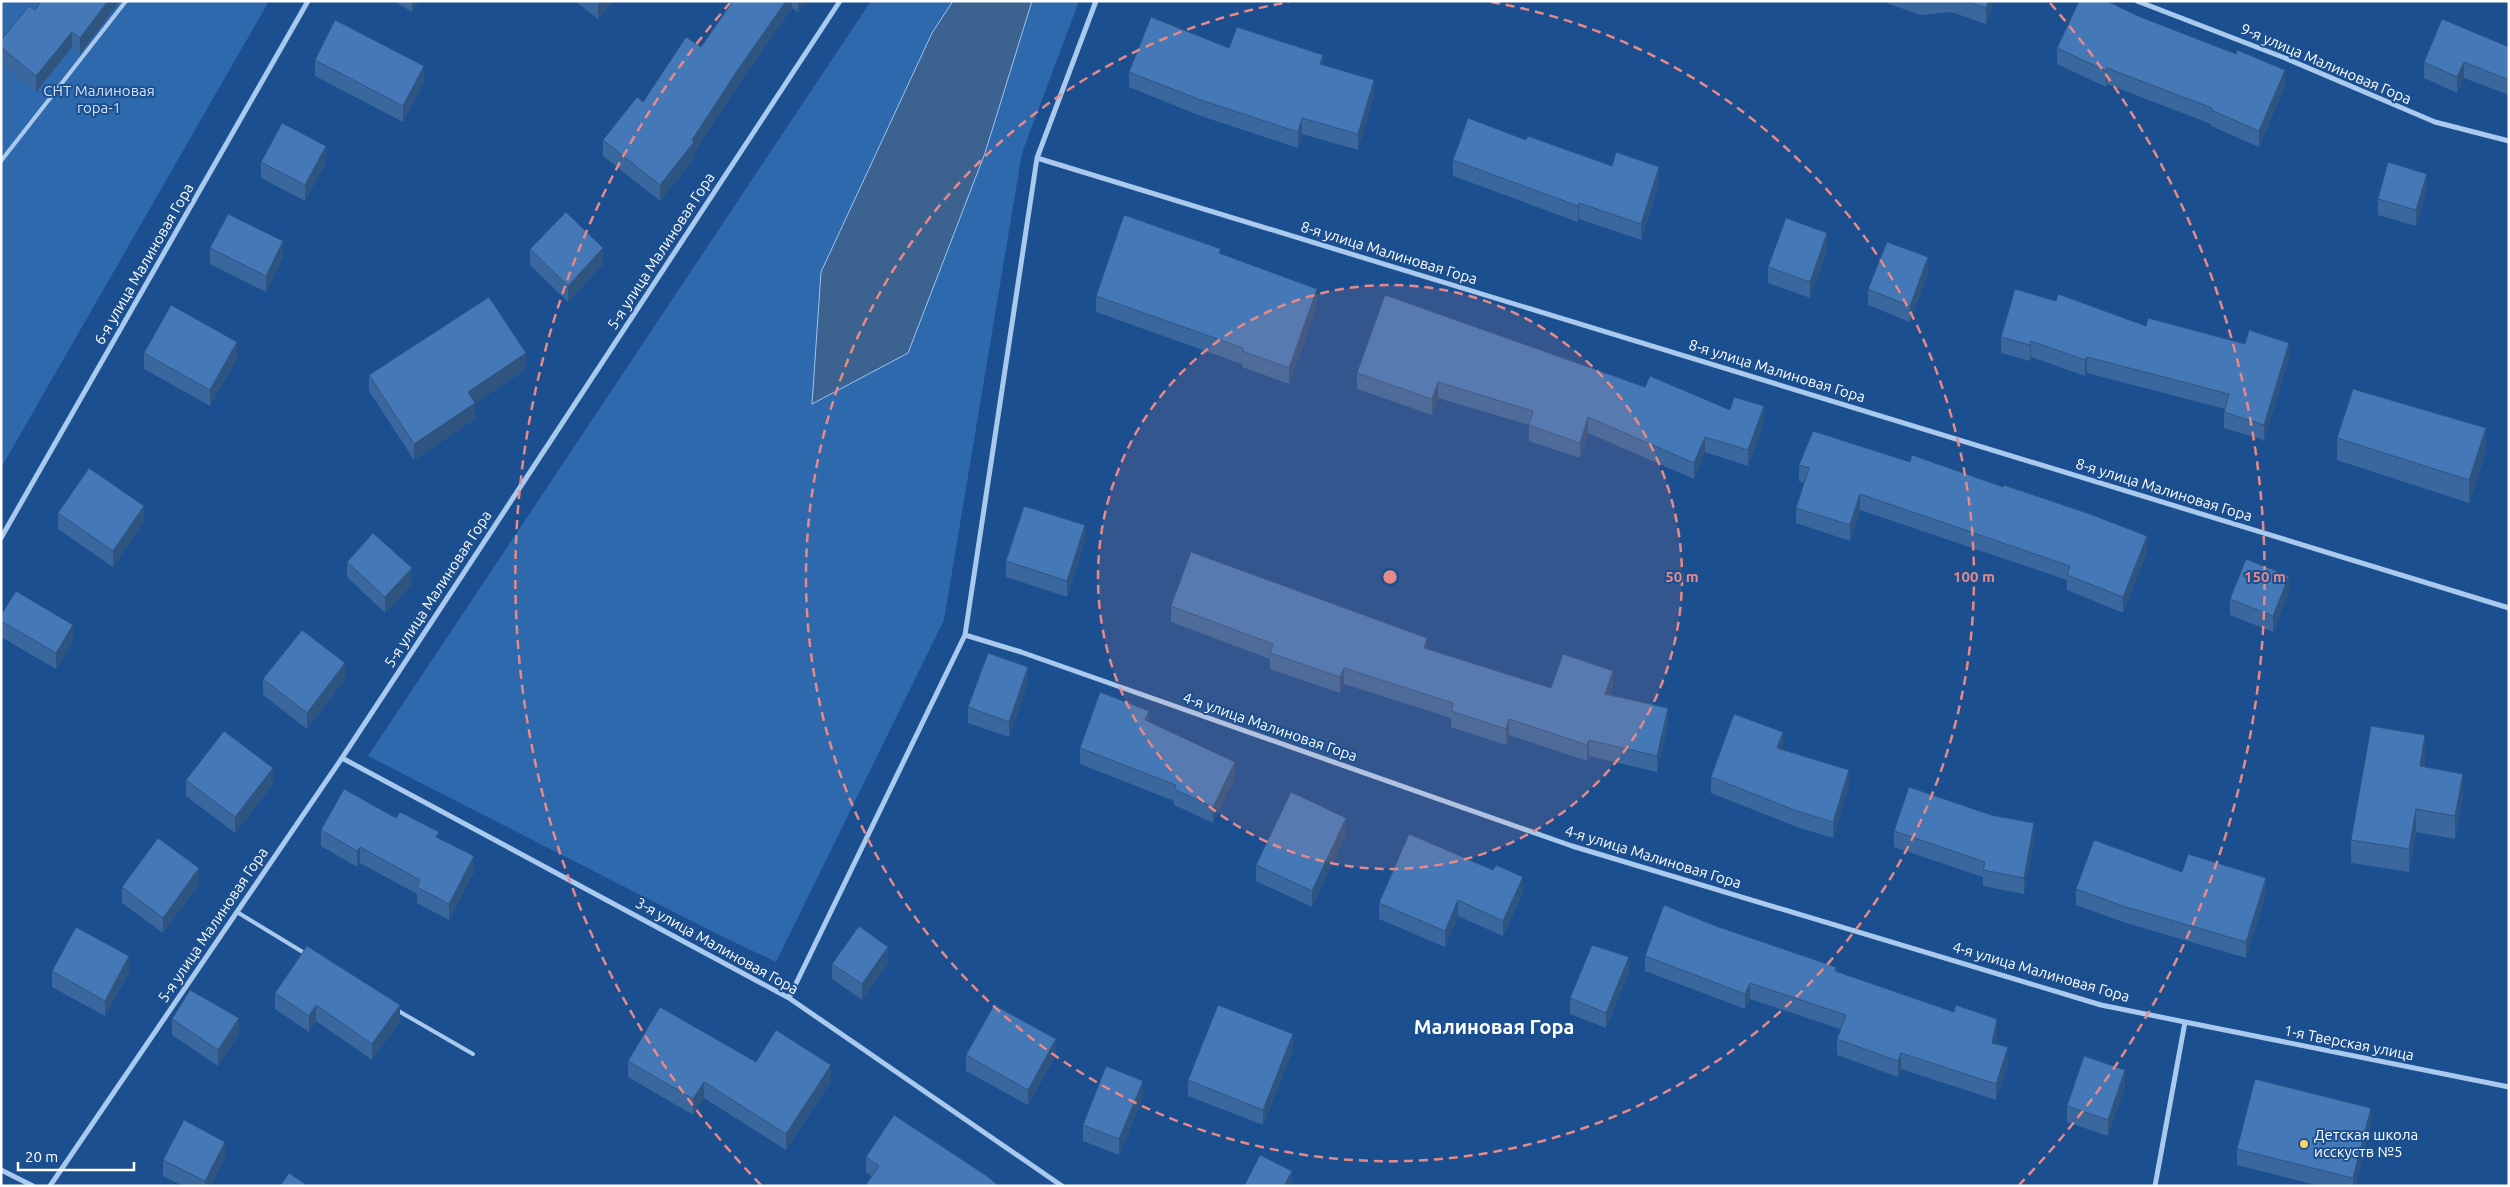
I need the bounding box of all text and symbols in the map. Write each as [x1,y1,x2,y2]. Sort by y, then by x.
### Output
street label: 9-я улица Малиновая Гора [2238,20,2414,107]
park label: СНТ Малиновая гора-1 [43,82,155,116]
street label: 5-я улица Малиновая Гора [603,169,718,332]
street label: 6-я улица Малиновая Гора [90,180,197,347]
street label: 8-я улица Малиновая Гора [1299,218,1479,287]
street label: 8-я улица Малиновая Гора [1687,336,1867,405]
street label: 8-я улица Малиновая Гора [2074,455,2254,524]
street label: 5-я улица Малиновая Гора [380,507,495,670]
centre of rings [1381,568,1399,586]
text: 50 m [1665,568,1699,585]
text: 100 m [1953,568,1995,585]
text: 150 m [2244,568,2286,585]
street label: 4-я улица Малиновая Гора [1181,689,1360,764]
street label: 4-я улица Малиновая Гора [1563,822,1743,891]
street label: 5-я улица Малиновая Гора [154,844,271,1006]
street label: 3-я улица Малиновая Гора [633,894,802,997]
street label: 4-я улица Малиновая Гора [1951,938,2132,1005]
district label: Малиновая Гора [1414,1015,1574,1038]
street label: 1-я Тверская улица [2283,1022,2416,1063]
place label: Детская школа исскуств №5 [2314,1126,2418,1160]
marker: Детская школа исскуств №5 [2298,1138,2310,1150]
scale bar [18,1140,134,1172]
text: 20 m [25,1148,58,1165]

